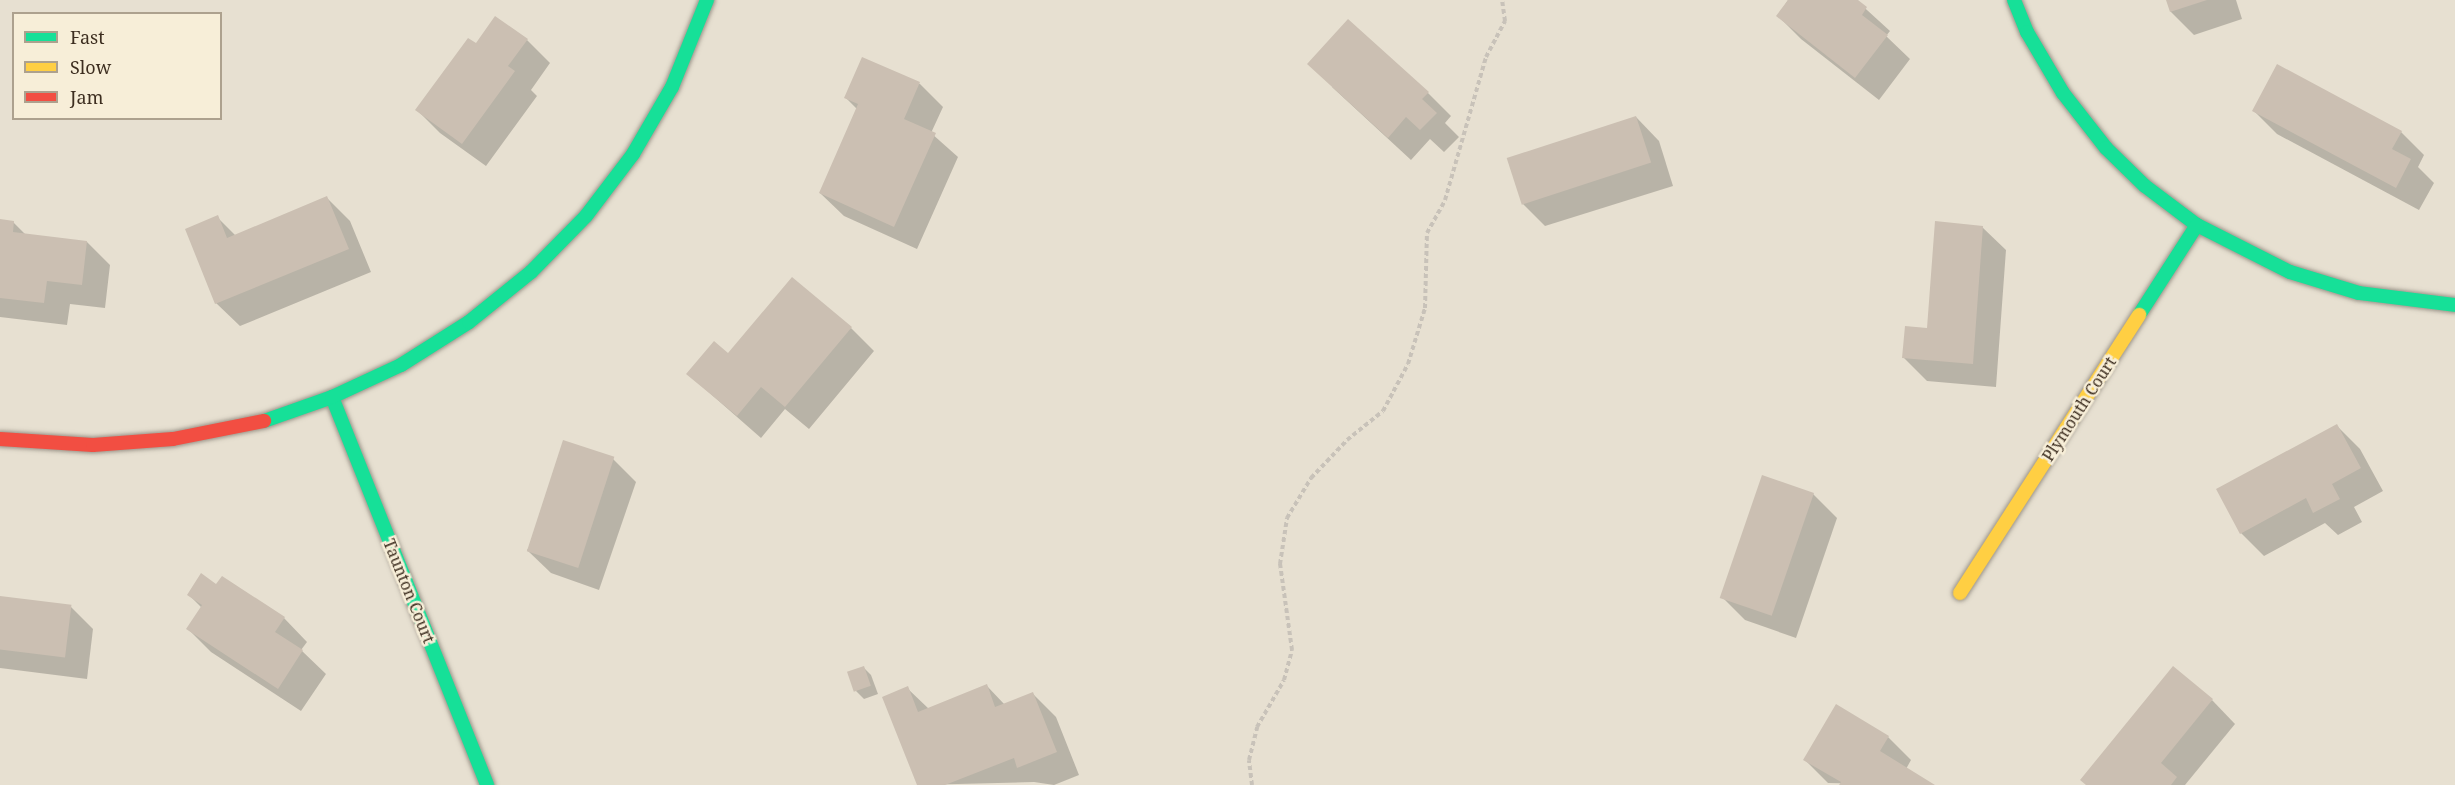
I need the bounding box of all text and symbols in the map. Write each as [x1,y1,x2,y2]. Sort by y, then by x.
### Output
legend [12,12,222,120]
text: Fast [70,25,105,49]
text: Slow [70,55,111,79]
text: Jam [70,85,104,109]
street label: Plymouth Court [2038,353,2120,465]
street label: Taunton Court [379,536,439,646]

